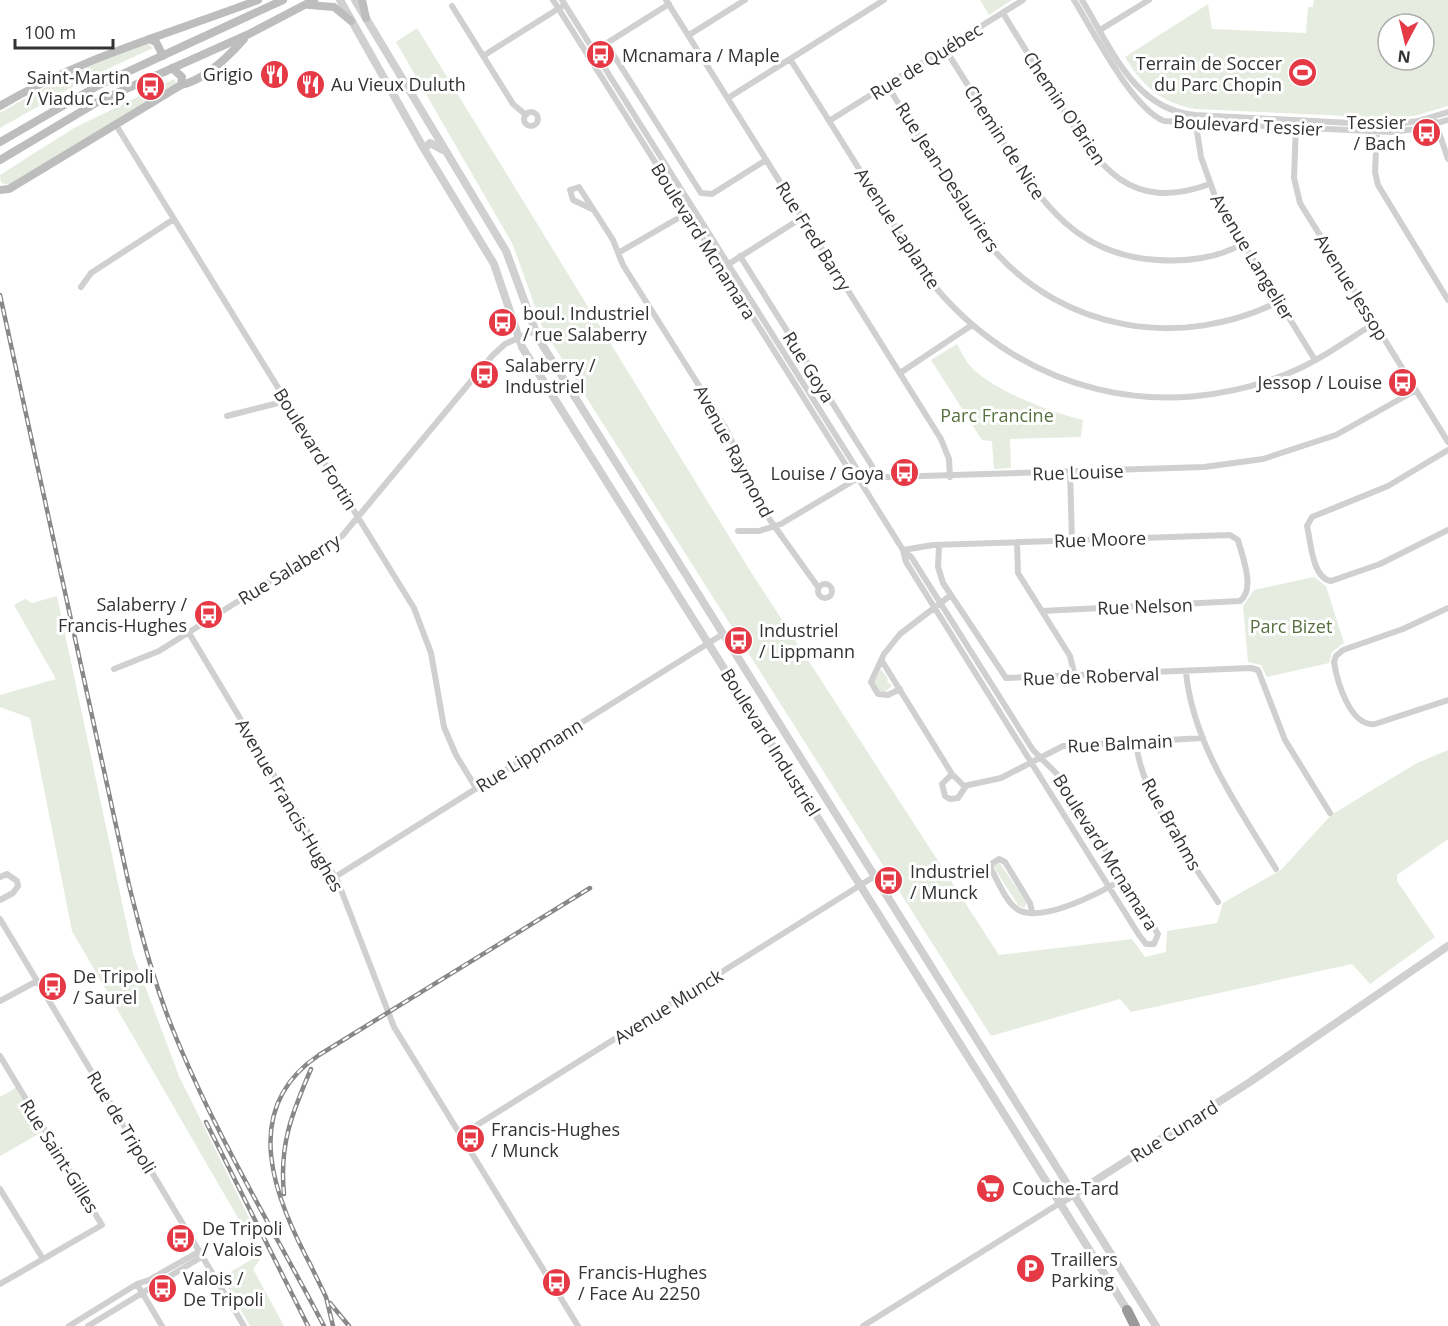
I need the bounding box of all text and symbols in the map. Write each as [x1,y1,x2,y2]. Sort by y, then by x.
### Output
scale bar [15,12,112,50]
north arrow [1376,12,1436,72]
street label: Rue de Québec [866,17,987,105]
text: 100 m [24,20,76,44]
bus stop icon: Mcnamara / Maple [585,39,617,71]
place label: Mcnamara / Maple [622,43,780,67]
text: N [1396,45,1412,69]
street label: Chemin O'Brien [1018,47,1112,169]
place label: Terrain de Soccer du Parc Chopin [1136,51,1283,96]
sports icon: Terrain de Soccer du Parc Chopin [1287,57,1319,89]
restaurant icon: Grigio [258,58,290,90]
place label: Grigio [203,62,253,86]
place label: Saint-Martin / Viaduc C.P. [26,65,130,110]
restaurant icon: Au Vieux Duluth [294,68,326,100]
bus stop icon: Saint-Martin / Viaduc C.P. [135,71,167,103]
place label: Au Vieux Duluth [331,72,466,96]
street label: Chemin de Nice [959,80,1051,204]
street label: Rue Jean-Deslauriers [891,98,1005,256]
street label: Boulevard Tessier [1173,109,1324,141]
place label: Tessier / Bach [1347,110,1407,155]
bus stop icon: Tessier / Bach [1411,116,1443,148]
street label: Boulevard Mcnamara [646,158,762,324]
street label: Avenue Laplante [850,163,946,293]
street label: Rue Fred Barry [771,177,858,296]
street label: Avenue Langelier [1206,189,1301,326]
street label: Avenue Jessop [1310,229,1394,345]
place label: boul. Industriel / rue Salaberry [523,301,650,346]
bus stop icon: boul. Industriel / rue Salaberry [486,307,518,339]
street label: Rue Goya [778,327,840,407]
place label: Salaberry / Industriel [505,353,596,398]
bus stop icon: Salaberry / Industriel [468,359,500,391]
bus stop icon: Jessop / Louise [1387,366,1419,398]
place label: Jessop / Louise [1256,370,1382,394]
street label: Avenue Raymond [689,380,779,522]
street label: Boulevard Fortin [269,383,363,515]
park label: Parc Francine [940,403,1054,427]
bus stop icon: Louise / Goya [889,457,921,489]
street label: Rue Louise [1032,458,1124,486]
place label: Louise / Goya [771,461,884,485]
street label: Rue Moore [1053,525,1147,553]
street label: Rue Salaberry [233,528,345,610]
place label: Salaberry / Francis-Hughes [58,592,187,637]
street label: Rue Nelson [1097,592,1193,620]
bus stop icon: Salaberry / Francis-Hughes [192,598,224,630]
park label: Parc Bizet [1250,614,1332,638]
place label: Industriel / Lippmann [759,618,855,663]
bus stop icon: Industriel / Lippmann [722,624,754,656]
street label: Rue de Roberval [1022,662,1160,690]
street label: Boulevard Industriel [716,664,826,820]
street label: Rue Lippmann [471,713,587,797]
street label: Avenue Francis-Hughes [231,714,349,896]
street label: Rue Balmain [1067,728,1173,758]
street label: Boulevard Mcnamara [1048,769,1164,935]
street label: Rue Brahms [1137,773,1207,875]
place label: Industriel / Munck [910,859,990,904]
bus stop icon: Industriel / Munck [873,865,905,897]
street label: Avenue Munck [609,963,727,1049]
place label: De Tripoli / Saurel [73,964,154,1009]
bus stop icon: De Tripoli / Saurel [36,970,68,1002]
street label: Rue de Tripoli [82,1066,162,1178]
street label: Rue Saint-Gilles [15,1095,105,1217]
street label: Rue Cunard [1126,1095,1222,1167]
place label: Francis-Hughes / Munck [491,1117,620,1162]
bus stop icon: Francis-Hughes / Munck [454,1123,486,1155]
supermarket icon: Couche-Tard [975,1172,1007,1204]
place label: Couche-Tard [1012,1176,1119,1200]
place label: De Tripoli / Valois [202,1216,283,1261]
bus stop icon: De Tripoli / Valois [165,1222,197,1254]
place label: Traillers Parking [1051,1247,1118,1292]
parking icon: Traillers Parking [1014,1253,1046,1285]
place label: Francis-Hughes / Face Au 2250 [578,1260,707,1305]
place label: Valois / De Tripoli [183,1266,264,1311]
bus stop icon: Francis-Hughes / Face Au 2250 [541,1266,573,1298]
bus stop icon: Valois / De Tripoli [146,1272,178,1304]

